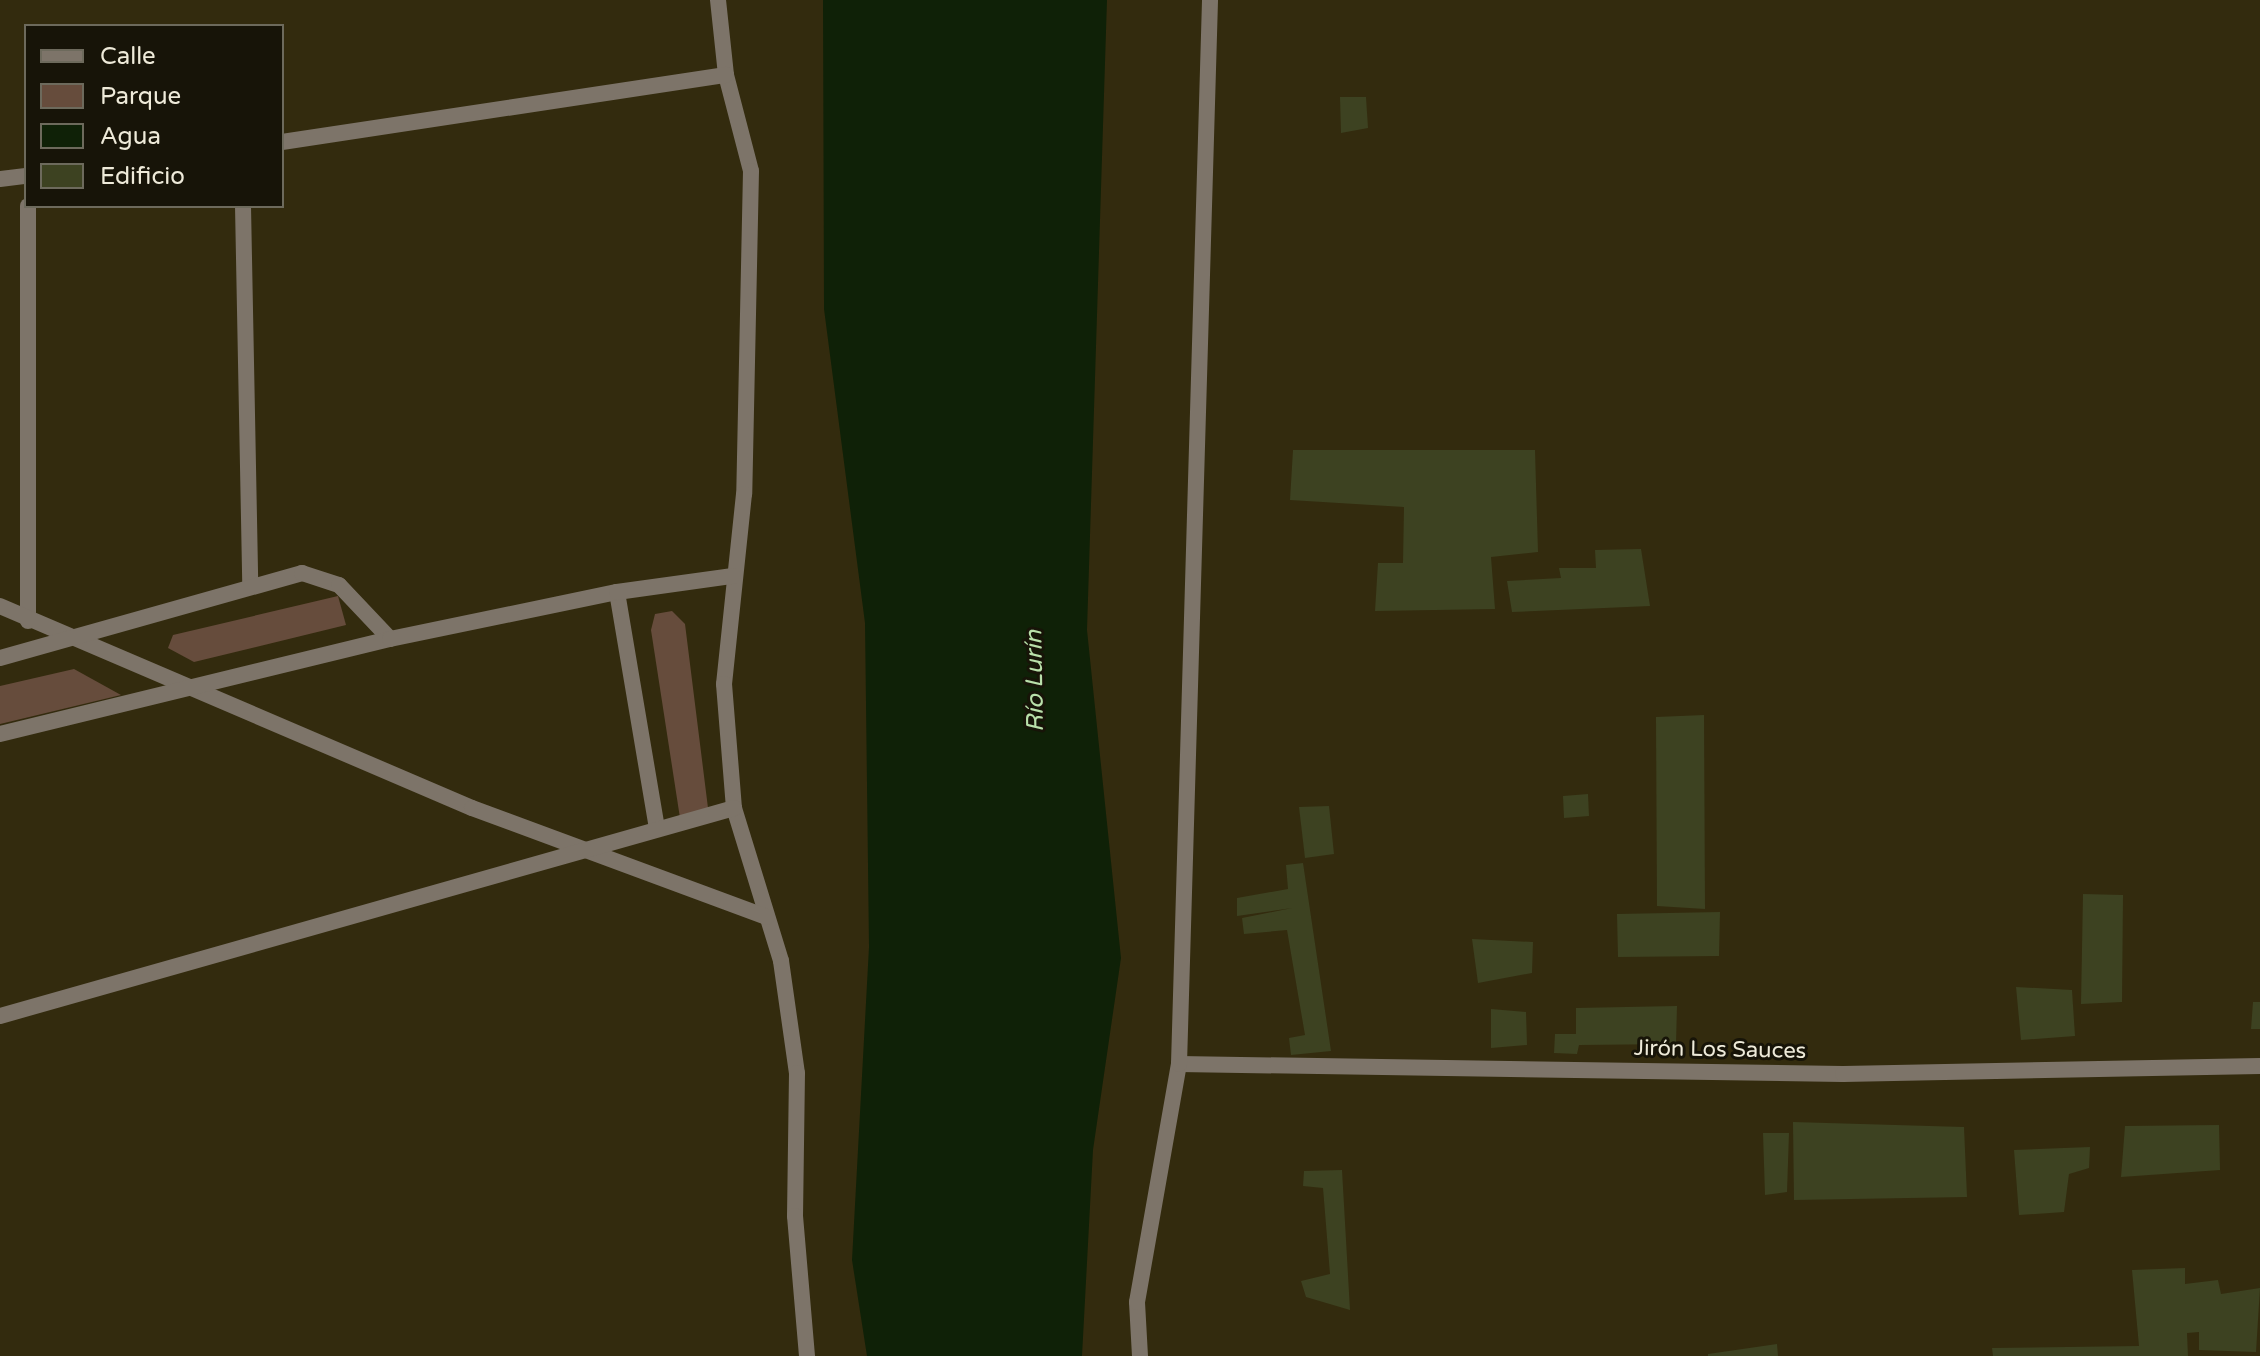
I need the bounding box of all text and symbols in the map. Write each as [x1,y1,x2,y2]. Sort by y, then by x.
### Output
legend [24,24,284,208]
text: Calle [100,42,156,71]
text: Parque [100,82,181,111]
text: Agua [100,122,161,151]
text: Edificio [100,162,185,191]
water label: Río Lurín [1020,630,1050,732]
street label: Jirón Los Sauces [1634,1035,1806,1065]

